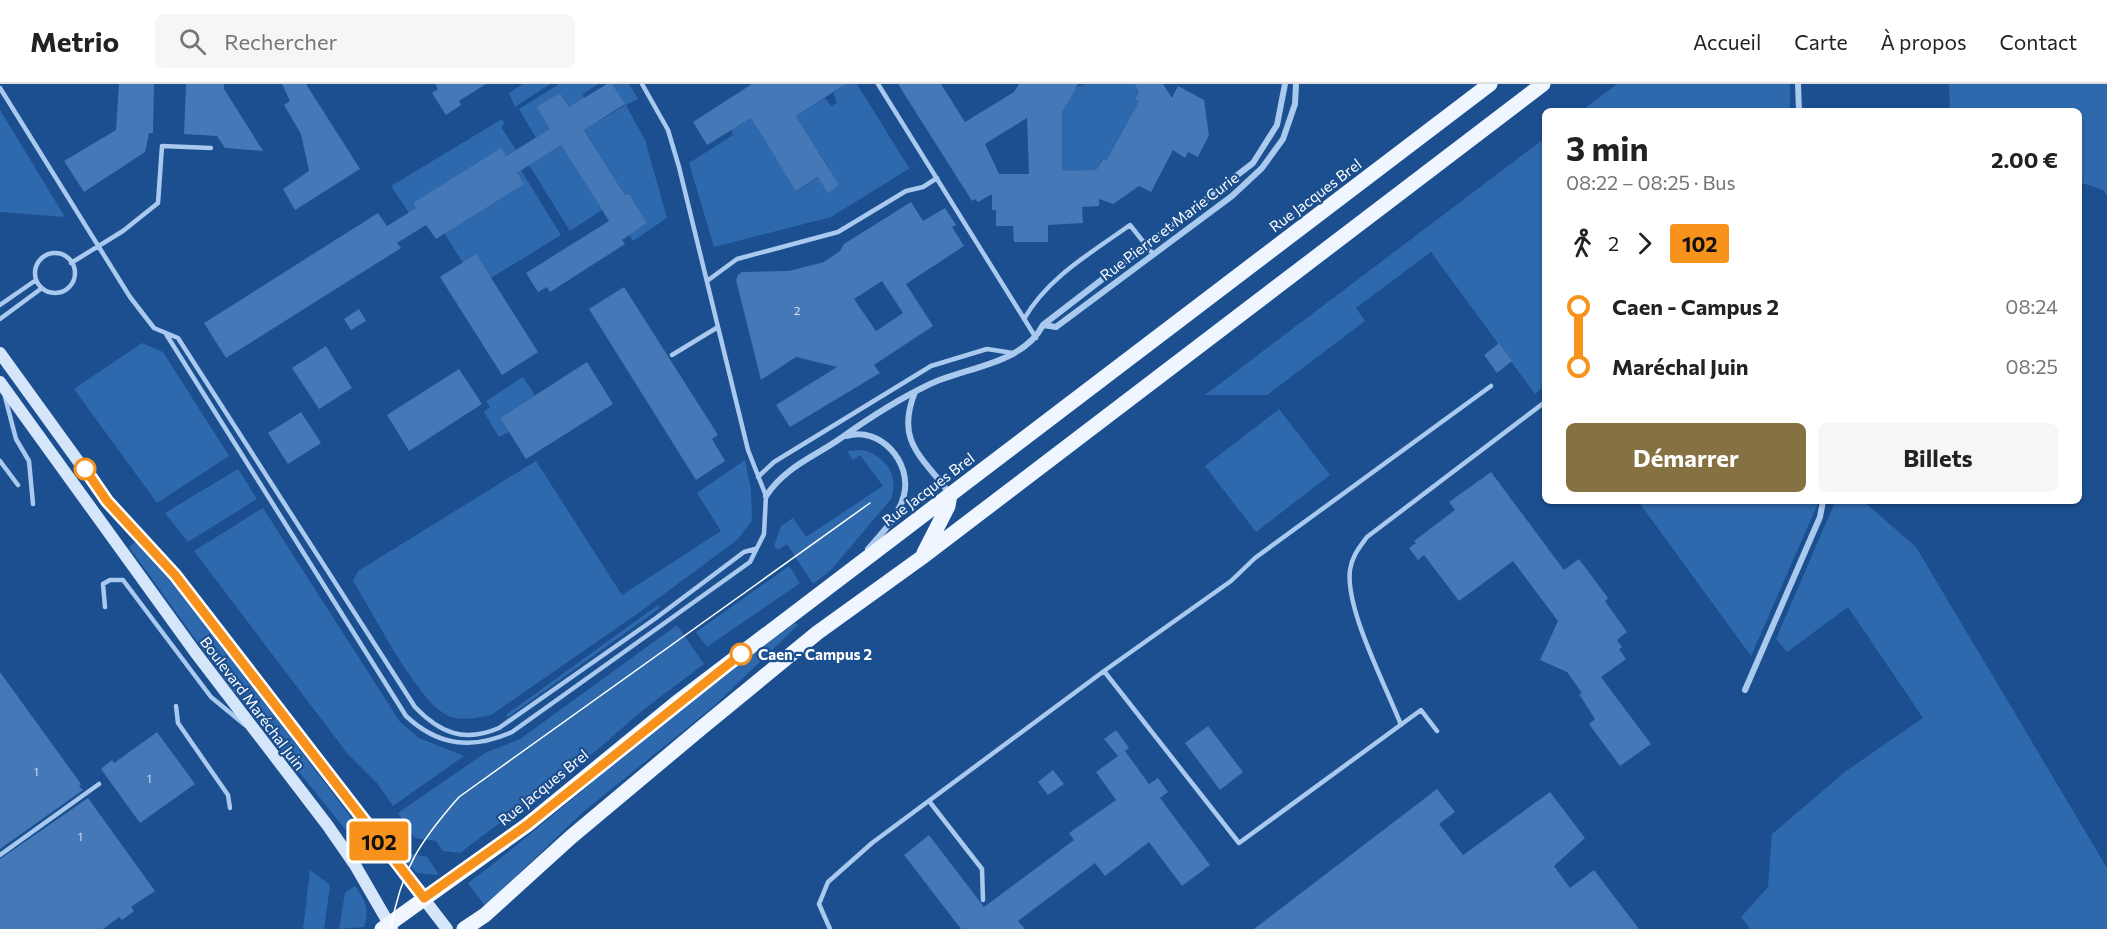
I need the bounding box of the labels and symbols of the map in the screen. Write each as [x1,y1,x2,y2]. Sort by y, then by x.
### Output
street label: Rue Jacques Brel [1265,155,1365,235]
street label: Rue Pierre et Marie Curie [1096,168,1242,284]
house number: 2 [794,303,801,317]
street label: Rue Jacques Brel [878,449,978,529]
unlabelled marker [74,458,96,480]
street label: Boulevard Maréchal Juin [197,633,309,773]
marker: Caen - Campus 2 [730,643,752,665]
place label: Caen - Campus 2 [758,645,872,663]
street label: Rue Jacques Brel [494,745,592,829]
house number: 1 [33,764,39,778]
house number: 1 [146,771,152,785]
line badge: 102 [344,822,413,861]
house number: 1 [77,829,83,843]

